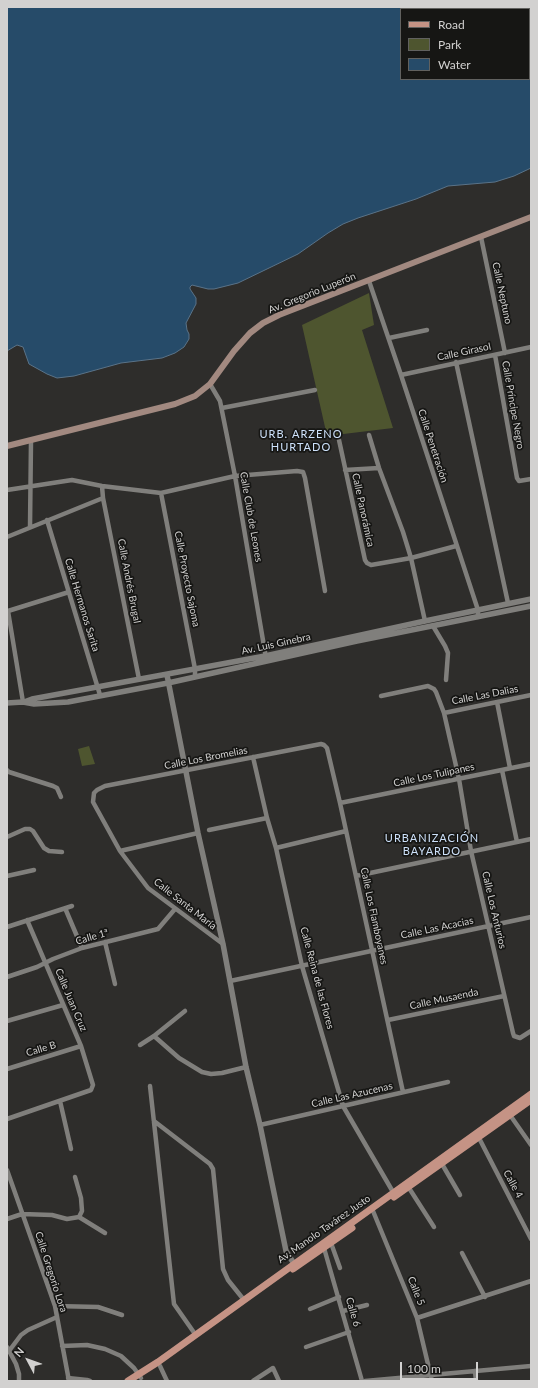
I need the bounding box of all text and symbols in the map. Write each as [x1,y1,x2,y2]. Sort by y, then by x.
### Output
legend [400,8,530,80]
text: Road [438,17,465,32]
text: Park [438,37,461,52]
text: Water [438,57,471,72]
street label: Calle Neptuno [490,261,514,325]
street label: Av. Gregorio Luperón [267,270,357,316]
street label: Calle Girasol [436,340,492,364]
street label: Calle Príncipe Negro [499,360,527,450]
street label: Calle Penetración [415,408,451,484]
district label: URB. ARZENO HURTADO [259,427,343,453]
street label: Calle Club de Leones [237,471,265,563]
street label: Calle Panorámica [349,472,377,548]
street label: Calle Proyecto Sajoma [172,530,202,628]
street label: Calle Andrés Brugal [115,538,143,624]
street label: Calle Hermanos Sarita [62,557,102,653]
street label: Av. Luis Ginebra [240,631,312,657]
street label: Calle Las Dalias [451,683,519,707]
street label: Calle Los Bromelias [163,744,249,772]
street label: Calle Los Tulipanes [392,761,476,789]
district label: URBANIZACIÓN BAYARDO [385,831,479,857]
street label: Calle Los Flamboyanes [358,866,390,966]
street label: Calle Los Anturios [479,870,509,950]
street label: Calle Santa María [151,876,219,932]
street label: Calle Las Acacias [400,914,474,942]
street label: Calle Reina de las Flores [298,926,336,1030]
street label: Calle 1ª [74,927,110,947]
street label: Calle Juan Cruz [52,967,90,1033]
street label: Calle Musaenda [409,986,479,1012]
street label: Calle B [25,1039,57,1059]
street label: Calle Las Azucenas [310,1080,394,1110]
street label: Calle 4 [501,1168,525,1200]
street label: Av. Manolo Tavárez Justo [275,1192,373,1266]
street label: Calle Gregorio Lora [32,1230,70,1314]
street label: Calle 5 [405,1275,427,1307]
street label: Calle 6 [343,1296,363,1328]
north arrow [8,1340,48,1380]
text: N [11,1344,26,1359]
scale bar [402,1354,480,1380]
text: 100 m [407,1361,441,1376]

